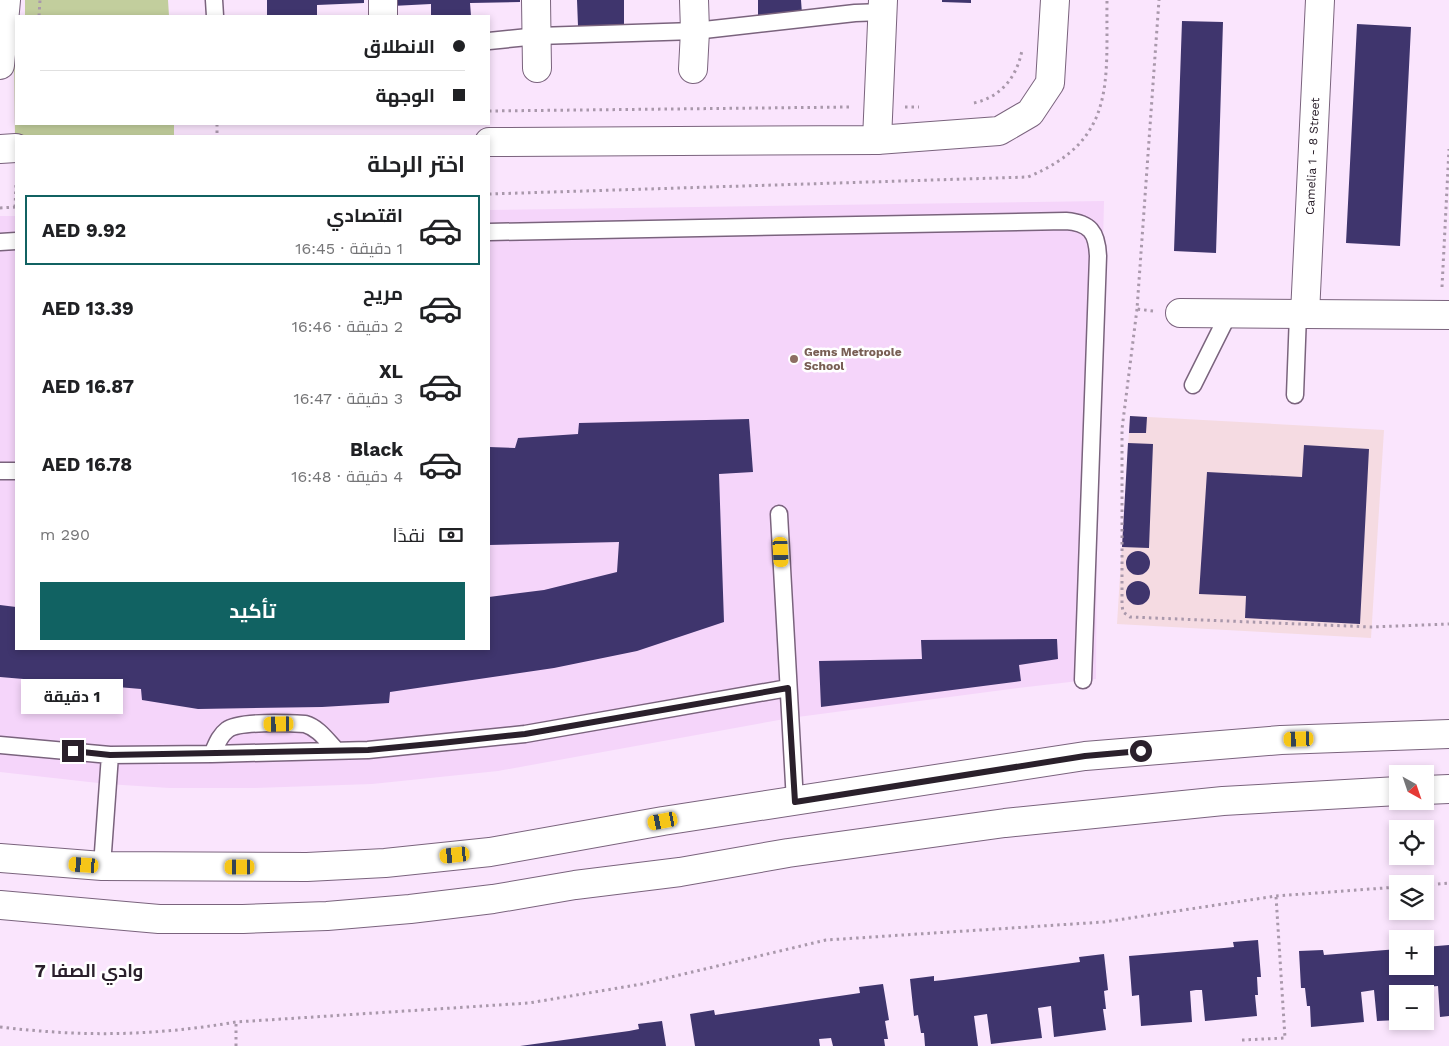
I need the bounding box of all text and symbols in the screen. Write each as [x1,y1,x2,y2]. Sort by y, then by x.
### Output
text: الانطلاق [364,35,435,58]
text: الوجهة [375,84,435,107]
street label: Camelia 1 - 8 Street [1303,97,1322,215]
text: اختر الرحلة [367,152,465,177]
text: اقتصادي [327,204,403,227]
icon: car [418,208,463,253]
text: AED 9.92 [42,219,126,242]
text: 1 دقيقة · 16:45 [295,239,403,258]
text: مريح [363,282,403,305]
icon: car [418,286,463,331]
text: AED 13.39 [42,297,134,320]
text: 2 دقيقة · 16:46 [292,317,403,336]
place label: Gems Metropole School [804,345,902,373]
marker: Gems Metropole School [788,353,800,365]
text: XL [379,360,403,383]
icon: car [418,364,463,409]
text: AED 16.87 [42,375,134,398]
text: 3 دقيقة · 16:47 [293,389,403,408]
text: Black [350,438,403,461]
icon: car [418,442,463,487]
text: AED 16.78 [42,453,132,476]
text: 4 دقيقة · 16:48 [291,467,403,486]
icon: cash [437,521,465,549]
text: نقدًا [393,524,425,547]
text: 290 m [40,525,90,544]
car [772,537,789,567]
button: تأكيد [40,582,465,640]
callout: 1 دقيقة [22,678,124,714]
text: 1 دقيقة [44,687,100,706]
car [263,716,294,732]
car [1283,731,1314,747]
route end [62,740,84,762]
route start [1130,740,1152,762]
north arrow [1389,765,1434,810]
map controls [1389,765,1434,1030]
car [646,811,679,831]
button: locate [1389,820,1434,865]
car [439,846,470,864]
car [68,856,99,874]
car [225,860,255,875]
button: layers [1389,875,1434,920]
button: + [1389,930,1434,975]
district label: وادي الصفا 7 [35,960,143,985]
button: − [1389,985,1434,1030]

